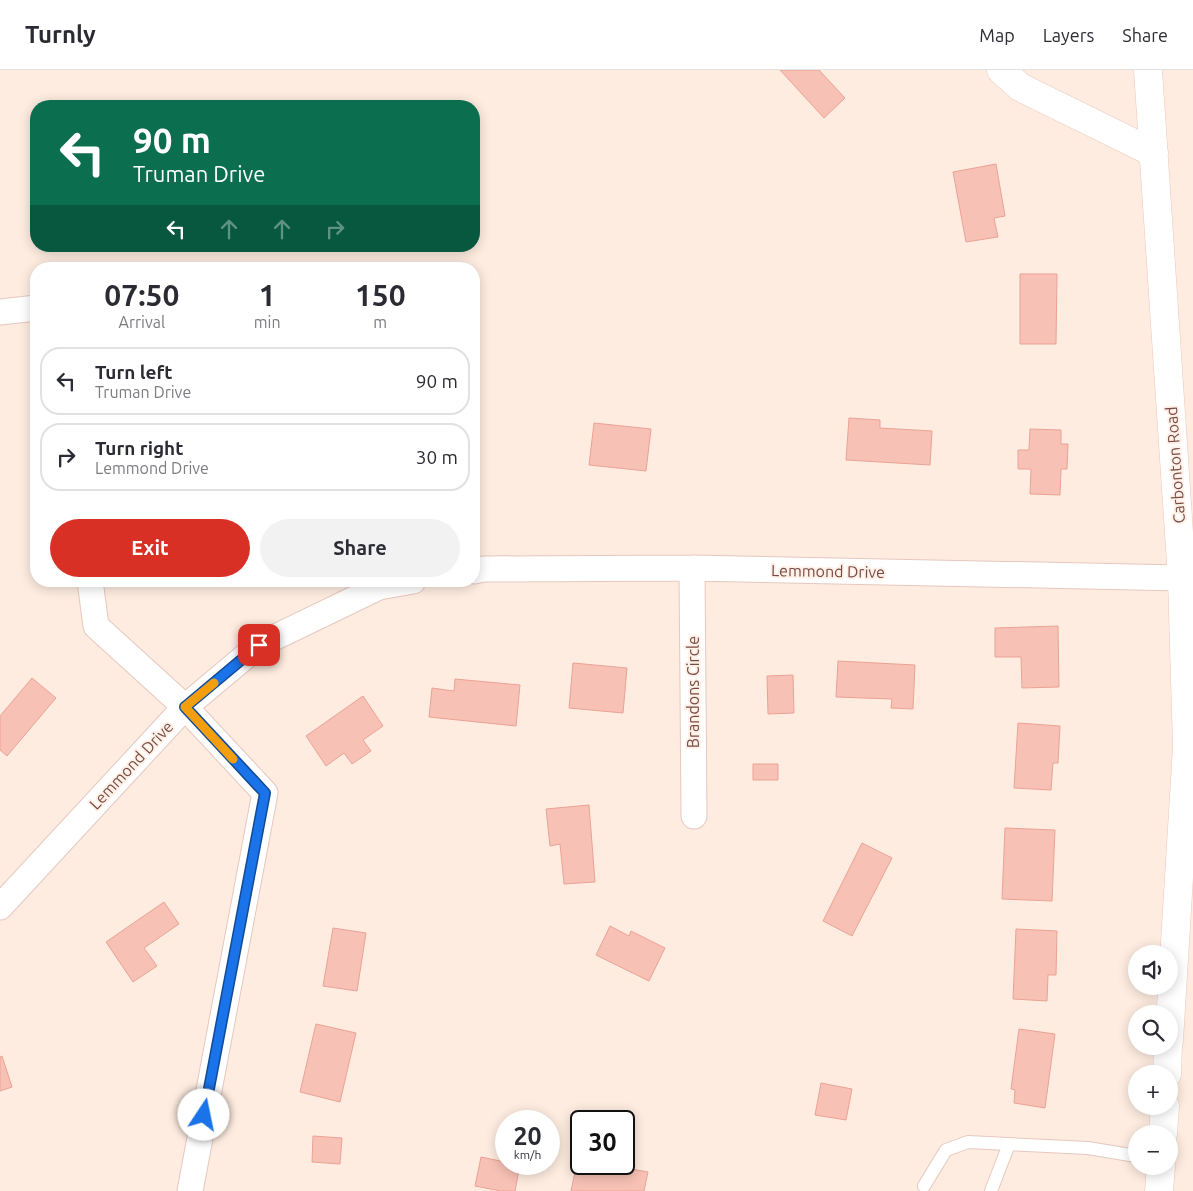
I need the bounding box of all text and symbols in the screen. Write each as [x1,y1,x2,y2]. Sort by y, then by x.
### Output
text: Turnly [25,21,96,48]
text: Map [979,25,1015,45]
text: Layers [1043,25,1094,45]
text: Share [1122,25,1168,45]
icon: left [50,120,115,185]
text: 90 m [133,120,211,160]
text: Truman Drive [133,161,265,186]
icon: left [162,215,190,243]
icon: ahead [215,215,243,243]
icon: ahead [268,215,296,243]
icon: right [321,215,349,243]
text: 07:50 [104,278,179,312]
text: 1 [259,278,276,312]
text: 150 [355,278,406,312]
text: Arrival [119,313,165,331]
text: min [254,313,281,331]
text: m [373,313,387,331]
text: Turn left [95,361,173,383]
icon: left [52,367,80,395]
text: 90 m [416,370,458,392]
text: Truman Drive [95,383,191,401]
street label: Carbonton Road [1162,406,1188,524]
text: Turn right [95,437,183,459]
icon: right [52,443,80,471]
text: 30 m [416,446,458,468]
text: Lemmond Drive [95,459,209,477]
button: Exit [50,519,250,577]
button: Share [260,519,460,577]
street label: Lemmond Drive [771,561,885,581]
pin [238,624,280,666]
icon: arrive [245,631,273,659]
street label: Brandons Circle [684,636,702,748]
street label: Lemmond Drive [86,717,176,813]
map controls [1128,945,1178,1175]
button: sound [1128,945,1178,995]
button: search [1128,1005,1178,1055]
button: + [1128,1065,1178,1115]
position arrow [177,1088,229,1140]
speed limit sign: 30 [570,1110,635,1175]
text: 20 [513,1122,542,1150]
button: − [1128,1125,1178,1175]
text: km/h [514,1148,541,1161]

